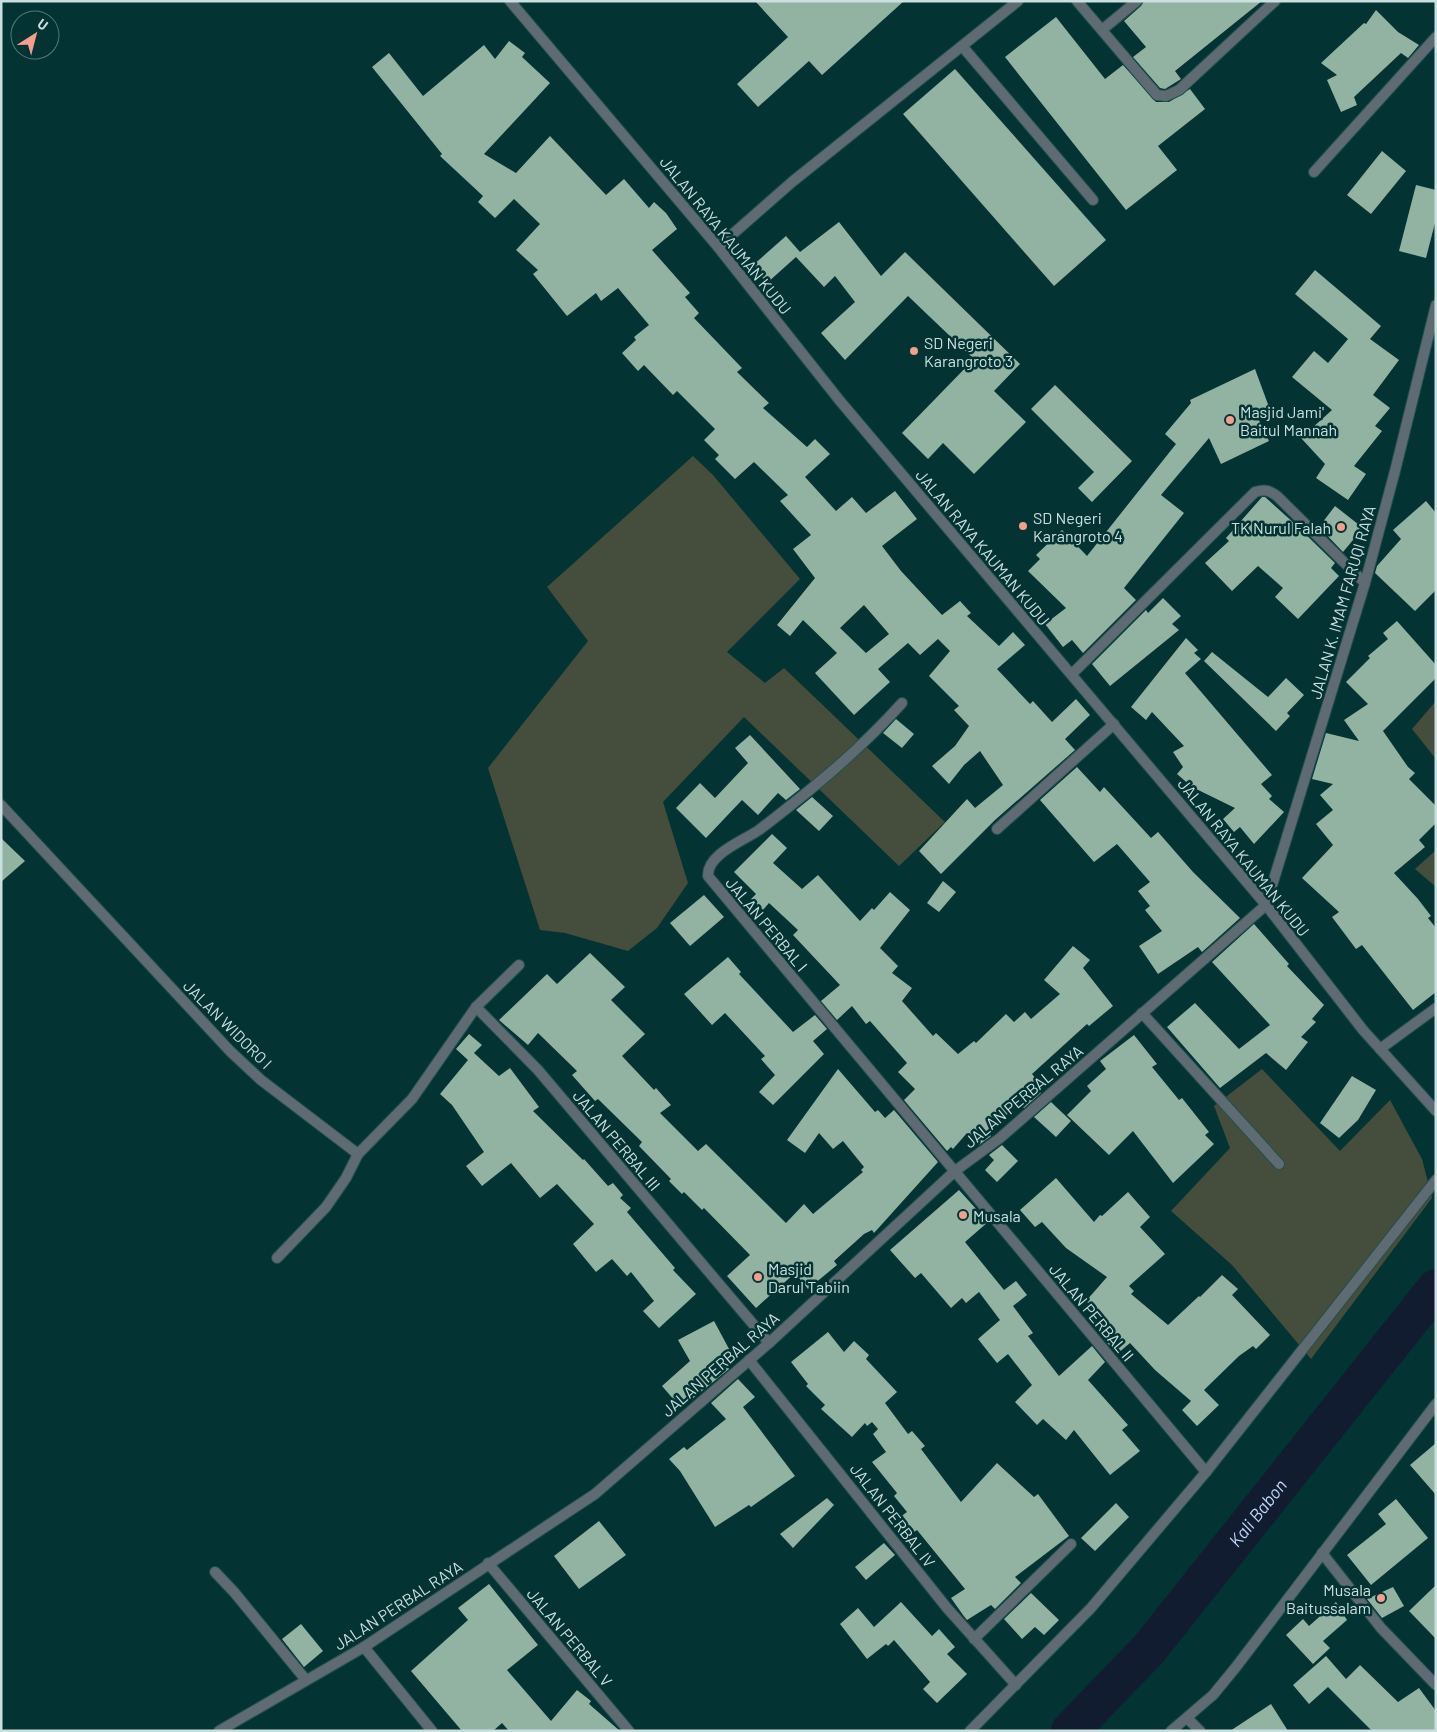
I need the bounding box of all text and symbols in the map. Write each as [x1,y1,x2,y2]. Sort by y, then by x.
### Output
north arrow [10,10,60,60]
text: U [34,15,52,34]
street label: JALAN RAYA KAUMAN KUDU [656,152,796,318]
place label: SD Negeri Karangroto 3 [924,333,1013,370]
marker: SD Negeri Karangroto 3 [908,345,920,357]
place label: Masjid Jami' Baitul Mannah [1240,402,1337,439]
marker: Masjid Jami' Baitul Mannah [1224,414,1236,426]
street label: JALAN RAYA KAUMAN KUDU [912,465,1054,629]
street label: JALAN K. IMAM FARUQI RAYA [1305,503,1379,701]
place label: SD Negeri Karangroto 4 [1033,508,1123,545]
place label: TK Nurul Falah [1231,518,1331,537]
marker: SD Negeri Karangroto 4 [1017,520,1029,532]
marker: TK Nurul Falah [1335,521,1347,533]
street label: JALAN RAYA KAUMAN KUDU [1174,774,1314,940]
street label: JALAN PERBAL I [722,873,812,975]
street label: JALAN WIDORO I [180,976,276,1072]
street label: JALAN PERBAL RAYA [960,1041,1087,1151]
street label: JALAN PERBAL III [569,1086,665,1194]
place label: Musala [973,1206,1021,1225]
marker: Musala [957,1209,969,1221]
place label: Masjid Darul Tabiin [768,1259,850,1296]
street label: JALAN PERBAL II [1046,1259,1138,1365]
marker: Masjid Darul Tabiin [752,1271,764,1283]
street label: JALAN PERBAL RAYA [657,1308,783,1420]
street label: JALAN PERBAL IV [847,1459,939,1571]
water label: Kali Babon [1224,1474,1291,1551]
street label: JALAN PERBAL RAYA [330,1556,466,1654]
place label: Musala Baitussalam [1286,1580,1371,1617]
street label: JALAN PERBAL V [523,1584,617,1690]
marker: Musala Baitussalam [1375,1592,1387,1604]

